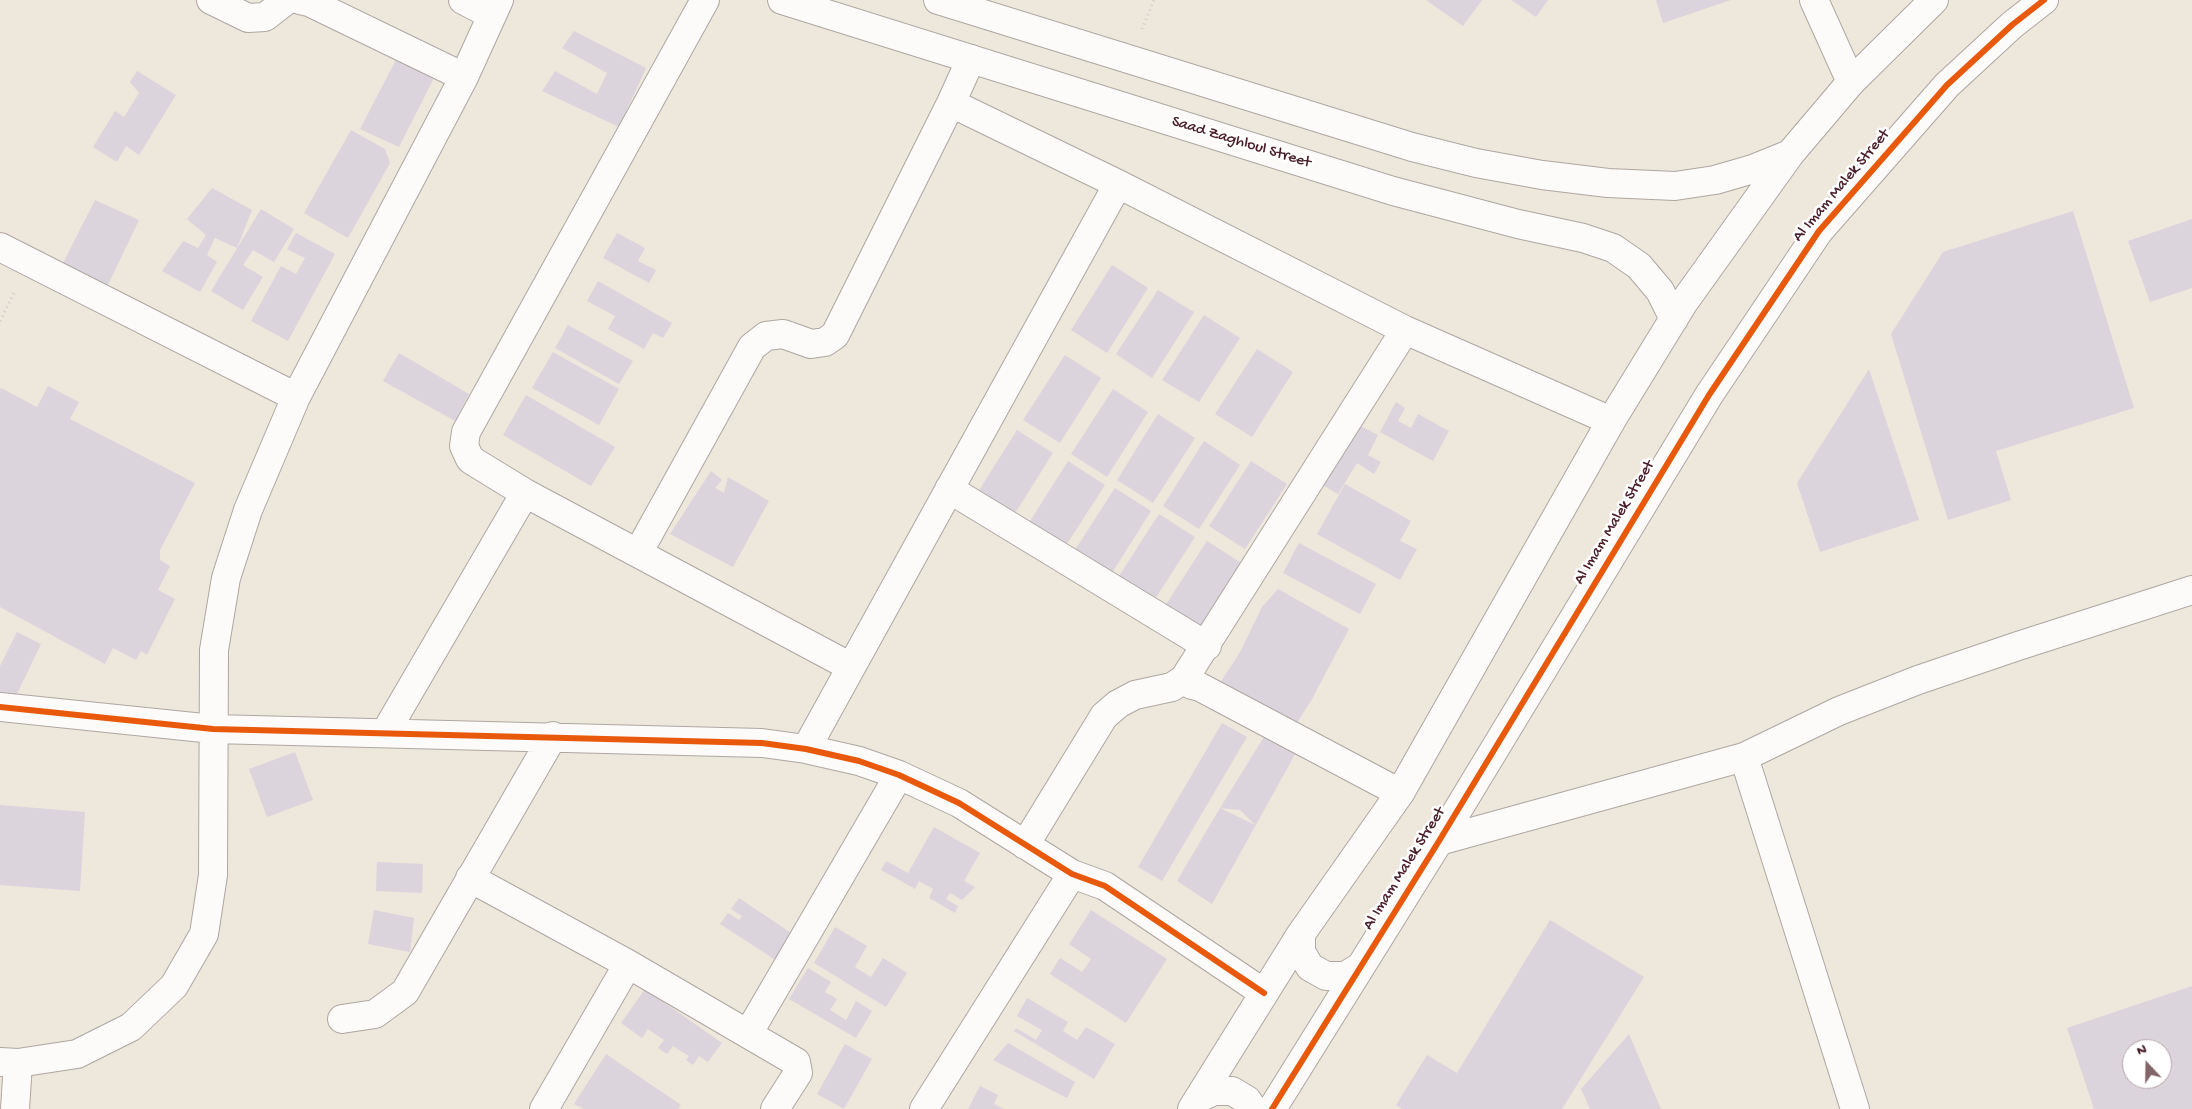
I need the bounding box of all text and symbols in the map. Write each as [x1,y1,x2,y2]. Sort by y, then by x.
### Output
street label: Saad Zaghloul Street [1169,113,1313,173]
street label: Al Imam Malek Street [1789,126,1895,246]
street label: Al Imam Malek Street [1570,457,1660,589]
street label: Al Imam Malek Street [1359,804,1451,934]
north arrow [2122,1039,2172,1089]
text: N [2134,1041,2149,1060]

